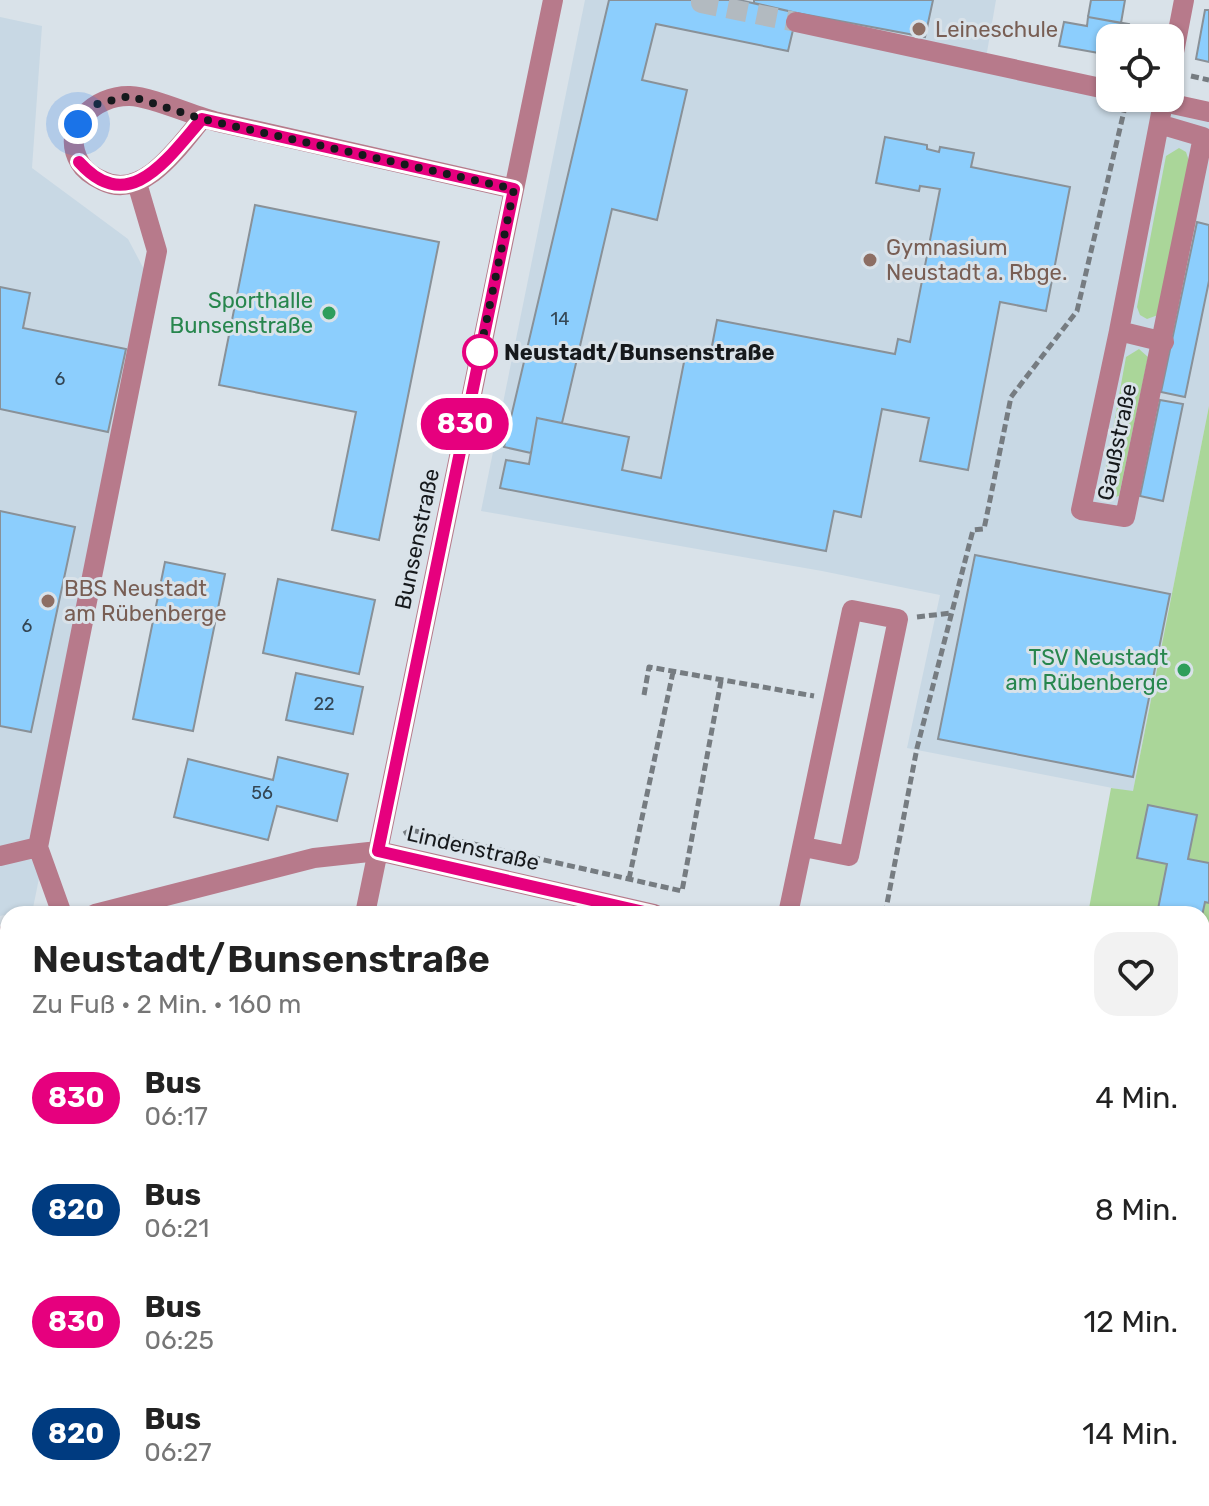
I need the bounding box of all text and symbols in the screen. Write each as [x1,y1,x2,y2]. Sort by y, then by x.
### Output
place label: Leineschule [935,16,1058,43]
marker: Leineschule [910,20,928,38]
map controls [1096,24,1184,112]
button: locate [1096,24,1184,112]
your location [58,104,98,144]
place label: Gymnasium Neustadt a. Rbge. [886,234,1067,286]
marker: Gymnasium Neustadt a. Rbge. [861,251,879,269]
place label: Sporthalle Bunsenstraße [169,287,313,339]
marker: Sporthalle Bunsenstraße [320,304,338,322]
house number: 14 [551,308,569,330]
marker: Neustadt/Bunsenstraße [463,335,497,369]
place label: Neustadt/Bunsenstraße [504,339,775,366]
house number: 6 [55,368,66,390]
street label: Gaußstraße [1091,381,1143,503]
line badge: 830 [419,398,511,450]
text: 830 [437,407,493,440]
street label: Bunsenstraße [389,466,445,612]
place label: BBS Neustadt am Rübenberge [64,575,226,627]
marker: BBS Neustadt am Rübenberge [39,592,57,610]
house number: 6 [22,615,33,637]
place label: TSV Neustadt am Rübenberge [1006,644,1168,696]
marker: TSV Neustadt am Rübenberge [1175,661,1193,679]
house number: 22 [313,693,335,715]
house number: 56 [251,782,273,804]
street label: Lindenstraße [404,820,542,876]
button: heart [1094,932,1178,1016]
text: Neustadt/Bunsenstraße [32,936,490,982]
text: Zu Fuß · 2 Min. · 160 m [32,989,301,1020]
text: Bus [144,1065,201,1101]
text: 4 Min. [1095,1080,1178,1116]
text: 830 [48,1081,104,1114]
text: 06:17 [144,1101,208,1132]
text: Bus [144,1177,201,1213]
text: 8 Min. [1095,1192,1178,1228]
text: 820 [48,1193,104,1226]
text: 06:21 [144,1213,209,1244]
text: Bus [144,1289,201,1325]
text: 12 Min. [1083,1304,1178,1340]
text: 830 [48,1305,104,1338]
text: 06:25 [144,1325,214,1356]
text: Bus [144,1401,201,1437]
text: 14 Min. [1082,1416,1178,1452]
text: 820 [48,1417,104,1450]
text: 06:27 [144,1437,212,1468]

